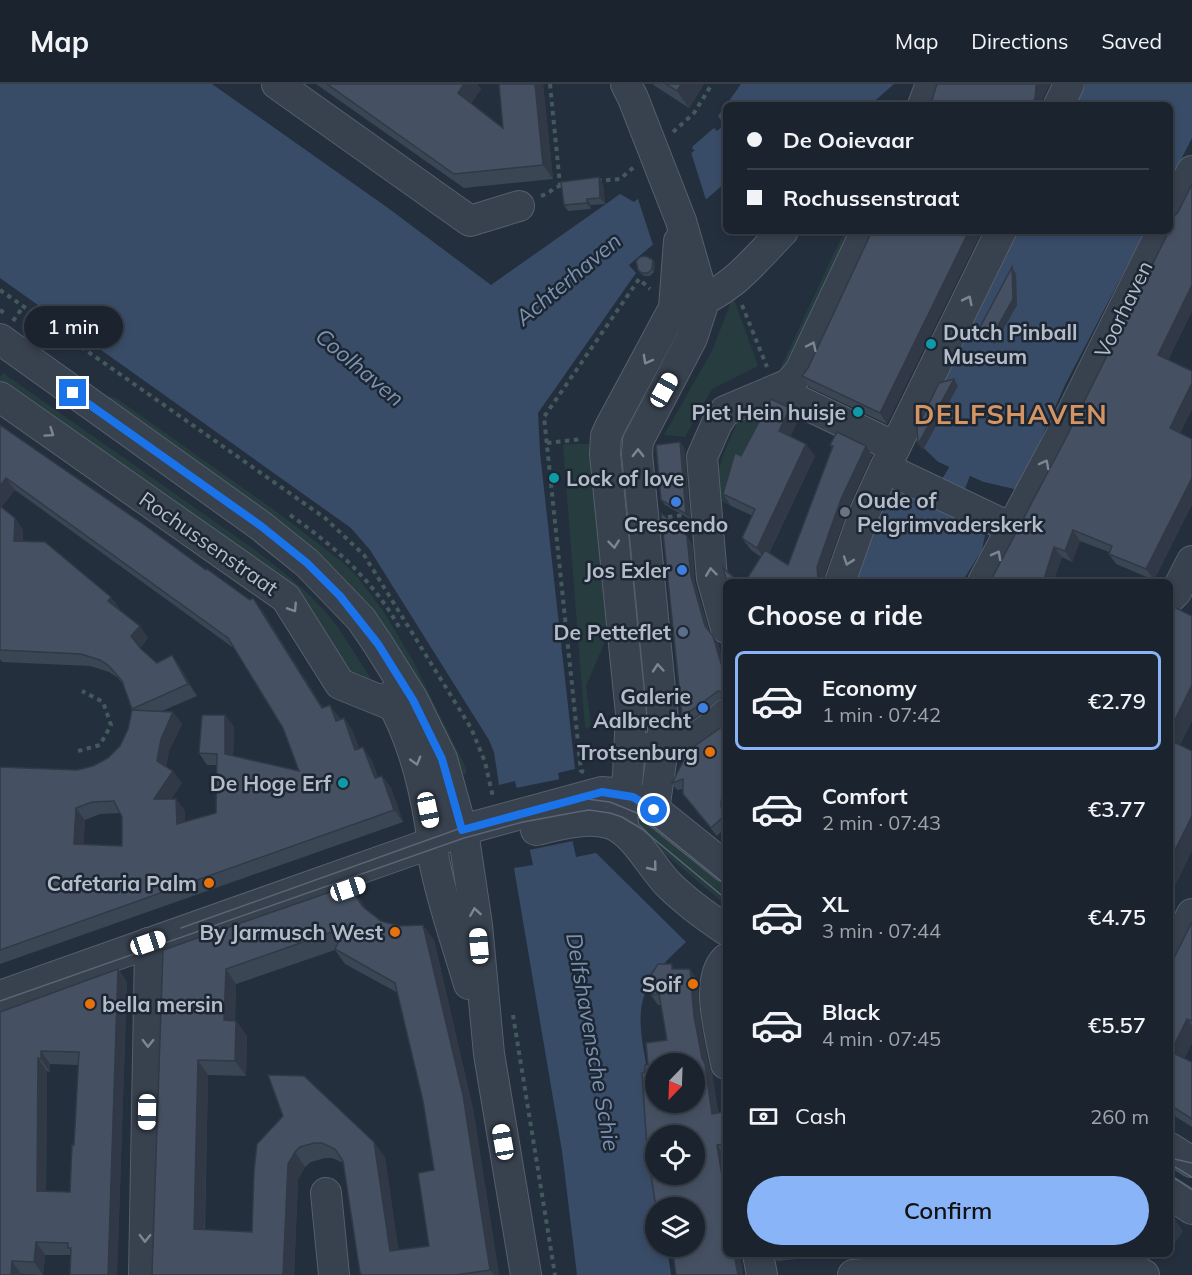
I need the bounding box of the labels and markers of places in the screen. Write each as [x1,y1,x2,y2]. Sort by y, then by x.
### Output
place label: Dutch Pinball Museum [943,319,1078,369]
marker: Dutch Pinball Museum [924,337,938,351]
place label: Piet Hein huisje [692,399,846,425]
marker: Piet Hein huisje [851,405,865,419]
place label: Lock of love [566,465,684,491]
marker: Lock of love [547,471,561,485]
place label: Oude of Pelgrimvaderskerk [857,487,1044,537]
marker: Crescendo [669,495,683,509]
marker: Oude of Pelgrimvaderskerk [838,505,852,519]
place label: Crescendo [624,511,728,537]
place label: Jos Exler [584,557,671,583]
marker: Jos Exler [675,563,689,577]
place label: De Petteflet [554,619,671,645]
marker: De Petteflet [676,625,690,639]
place label: Galerie Aalbrecht [593,683,691,733]
marker: Galerie Aalbrecht [696,701,710,715]
place label: Trotsenburg [577,739,698,765]
marker: Trotsenburg [703,745,717,759]
place label: De Hoge Erf [210,770,332,796]
marker: De Hoge Erf [336,776,350,790]
place label: Cafetaria Palm [47,870,197,896]
marker: Cafetaria Palm [202,876,216,890]
place label: By Jarmusch West [199,919,383,945]
marker: By Jarmusch West [388,925,402,939]
place label: Soif [642,971,682,997]
marker: Soif [686,977,700,991]
place label: bella mersin [102,991,223,1017]
marker: bella mersin [83,997,97,1011]

